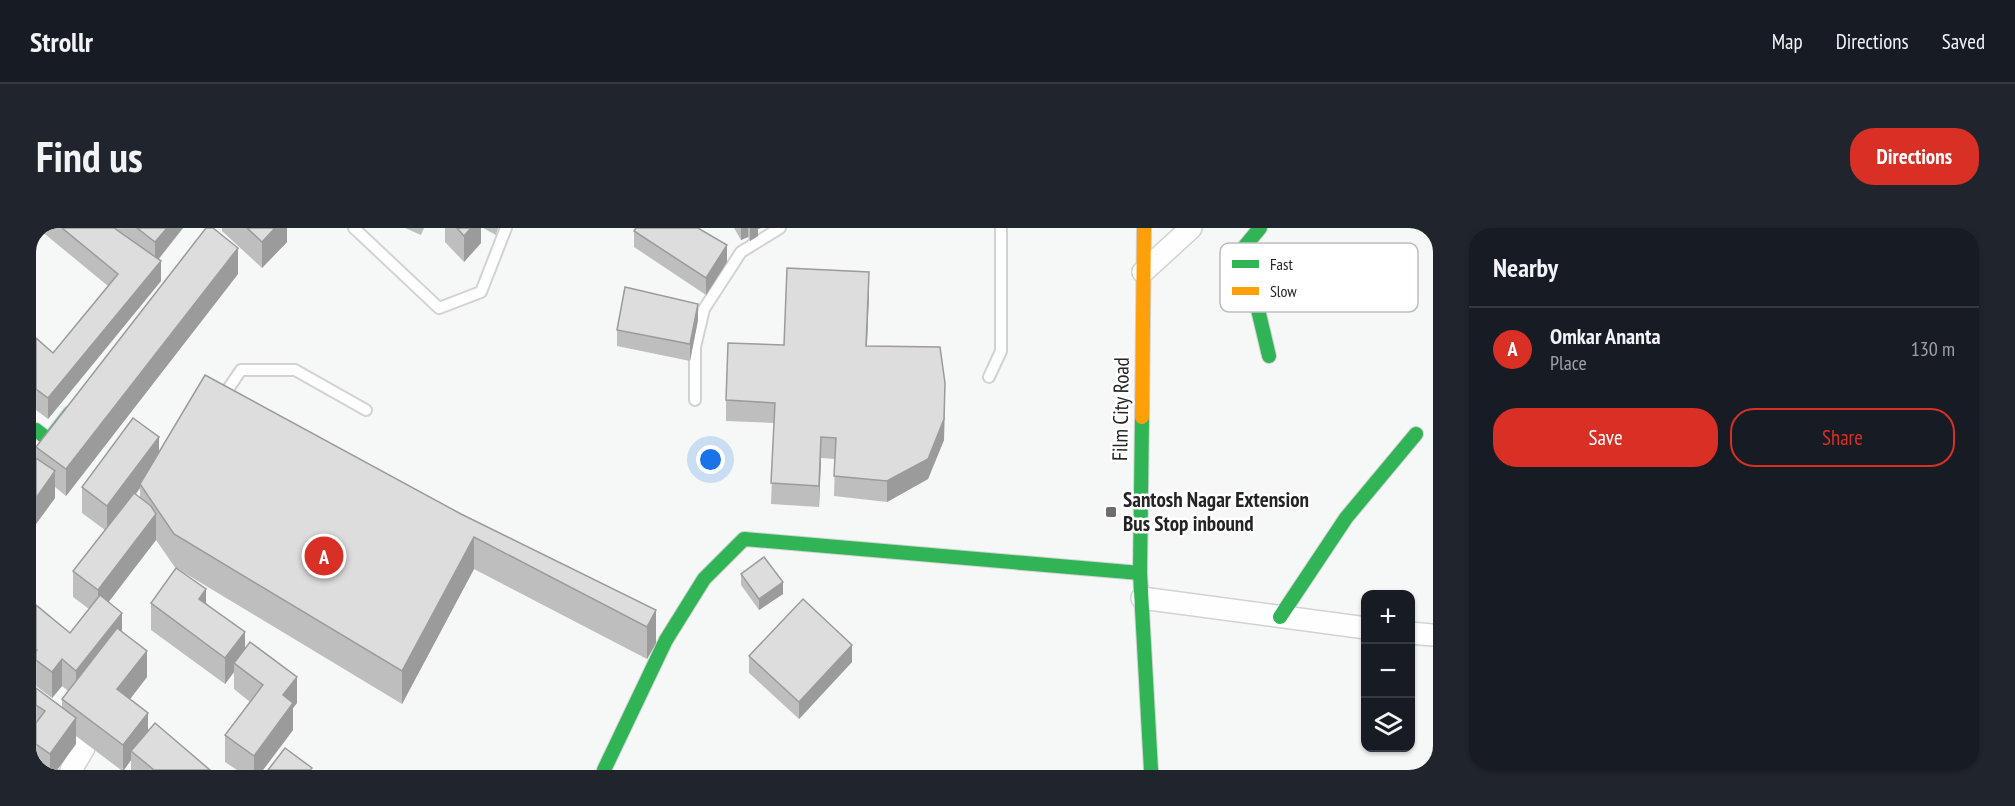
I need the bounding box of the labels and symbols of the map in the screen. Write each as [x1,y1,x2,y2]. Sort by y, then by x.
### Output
legend [1220,243,1418,312]
text: Fast [1270,254,1293,274]
text: Slow [1270,281,1297,301]
street label: Film City Road [1106,357,1135,461]
your location [696,445,725,474]
place label: Santosh Nagar Extension Bus Stop inbound [1123,486,1309,537]
marker: Santosh Nagar Extension Bus Stop inbound [1104,505,1118,519]
pin: A [304,534,344,578]

